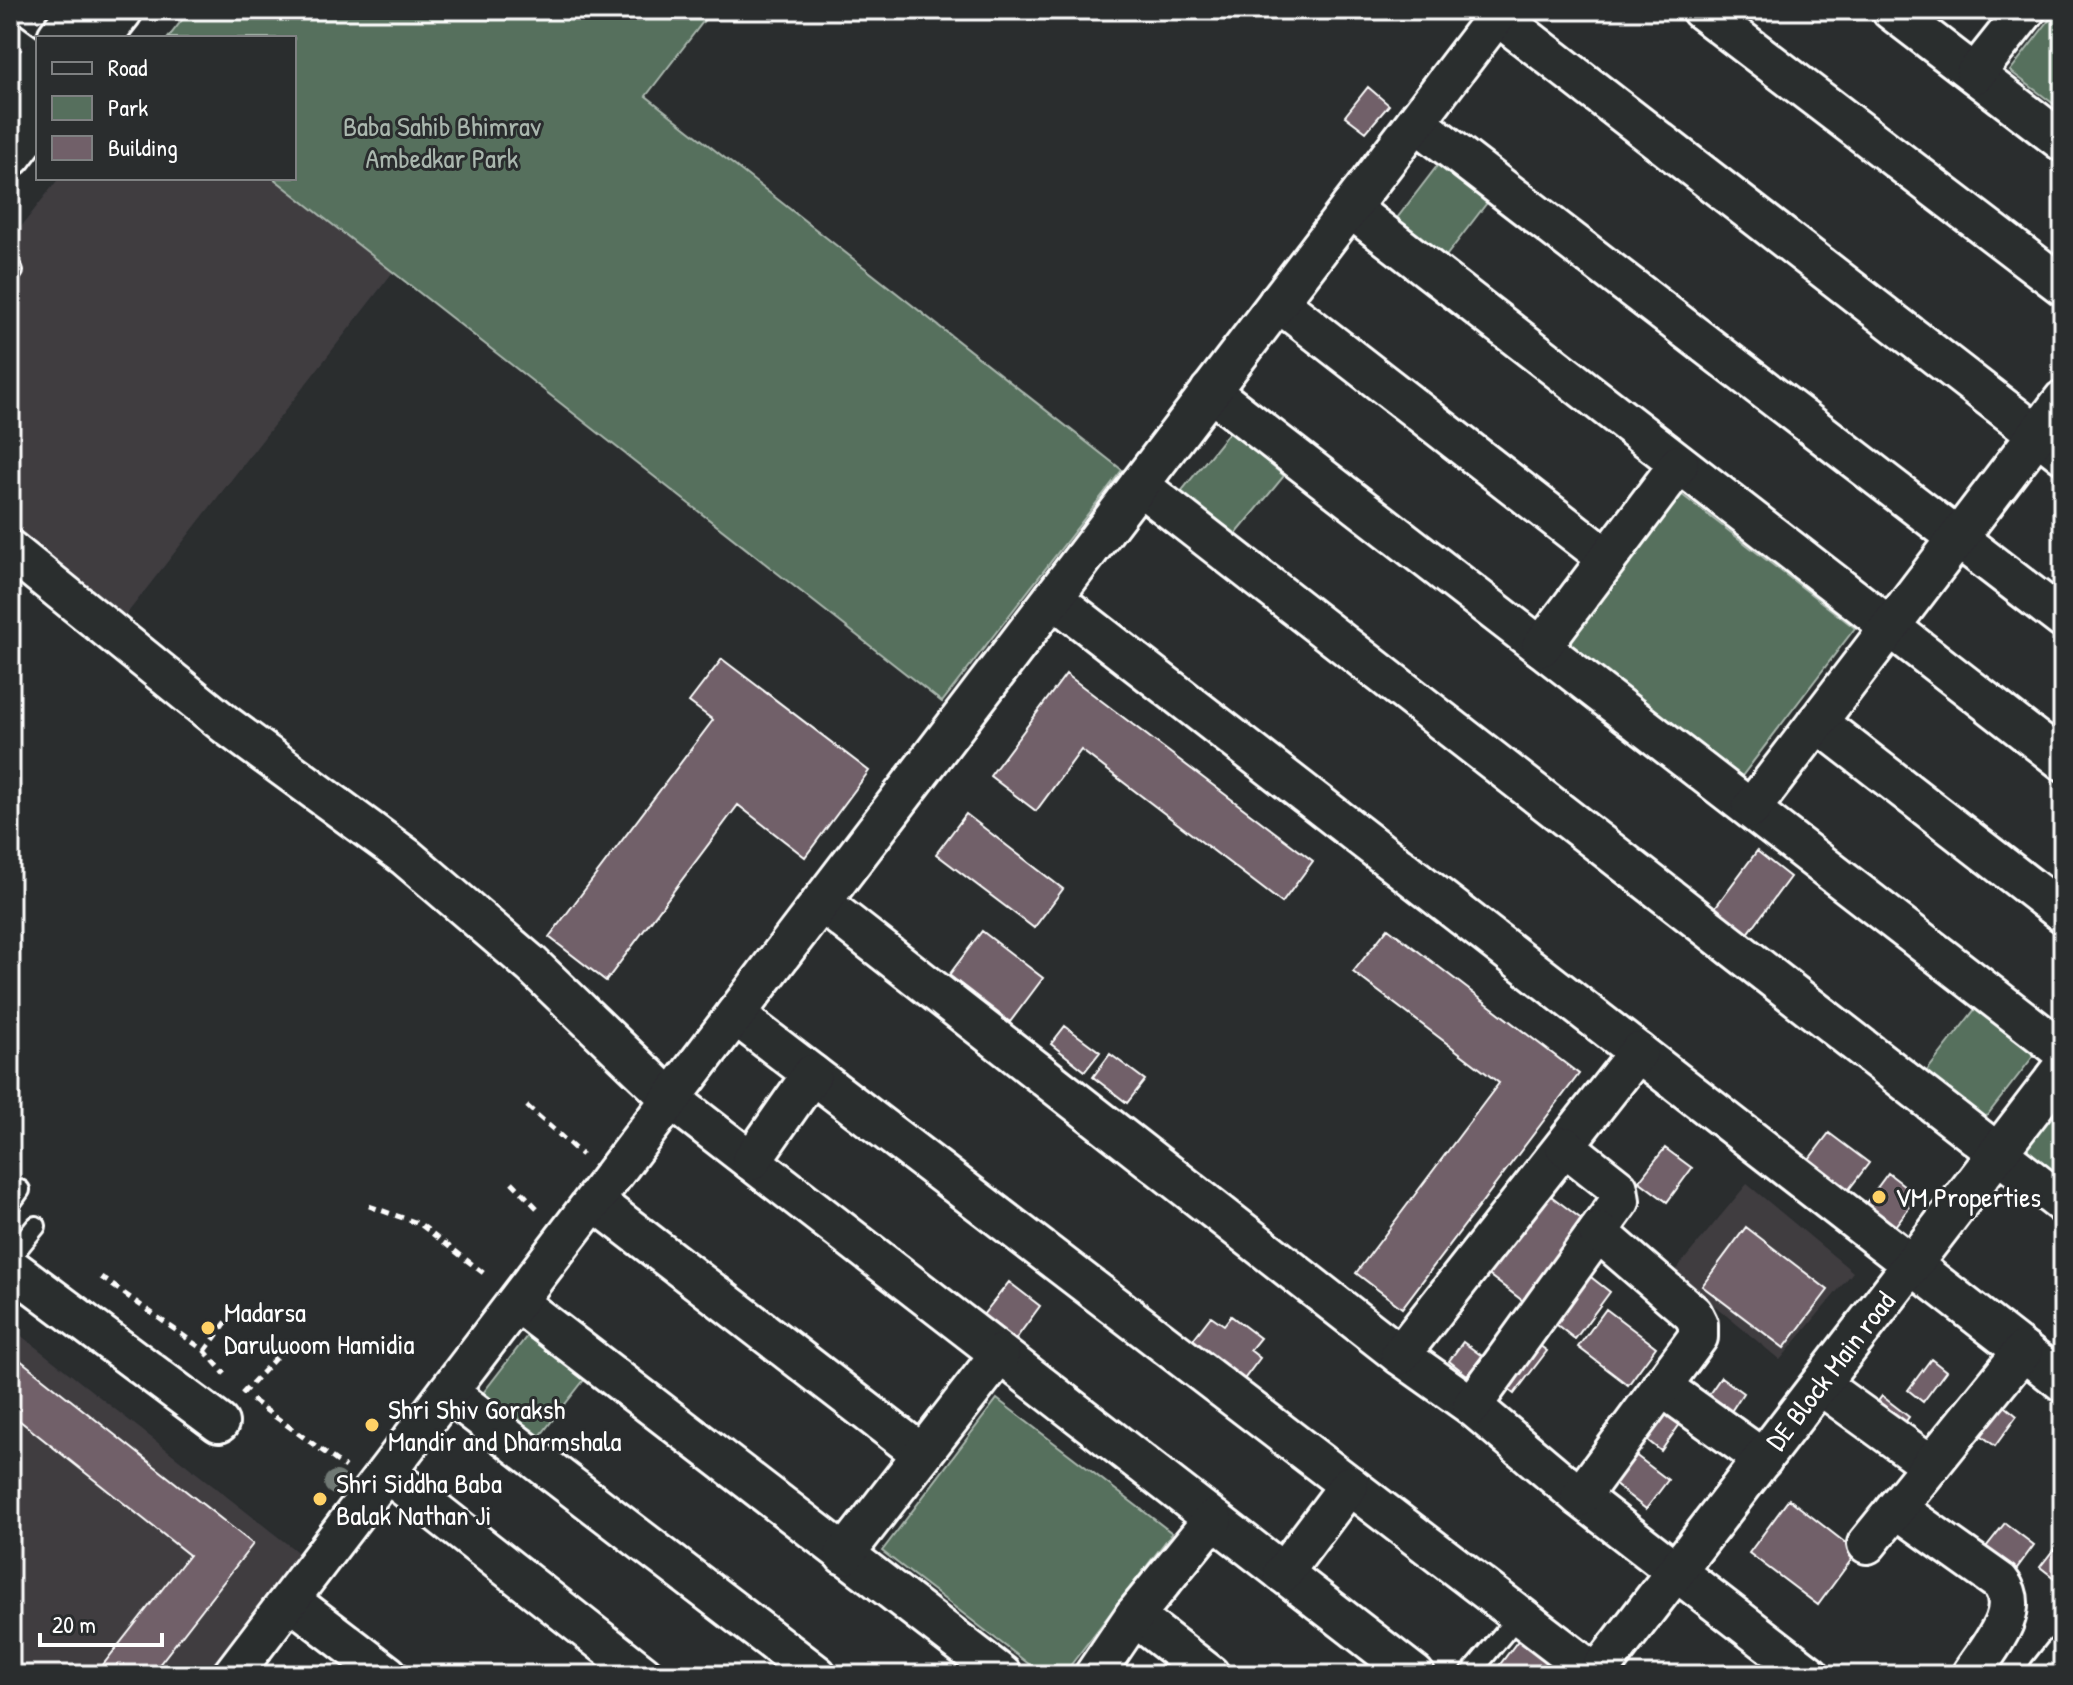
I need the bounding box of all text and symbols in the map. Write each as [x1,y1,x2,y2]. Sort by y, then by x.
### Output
legend [36,36,296,180]
text: Road [108,51,147,83]
text: Park [108,91,148,123]
park label: Baba Sahib Bhimrav Ambedkar Park [343,107,541,177]
text: Building [108,131,178,163]
place label: VM Properties [1895,1178,2041,1216]
marker: VM Properties [1870,1188,1888,1206]
street label: DE Block Main road [1757,1283,1904,1458]
place label: Madarsa Daruluoom Hamidia [224,1293,415,1363]
marker: Madarsa Daruluoom Hamidia [199,1319,217,1337]
place label: Shri Shiv Goraksh Mandir and Dharmshala [388,1390,622,1460]
marker: Shri Shiv Goraksh Mandir and Dharmshala [363,1416,381,1434]
place label: Shri Siddha Baba Balak Nathan Ji [336,1464,502,1534]
marker: Shri Siddha Baba Balak Nathan Ji [311,1490,329,1508]
scale bar [40,1597,162,1647]
text: 20 m [52,1608,96,1640]

